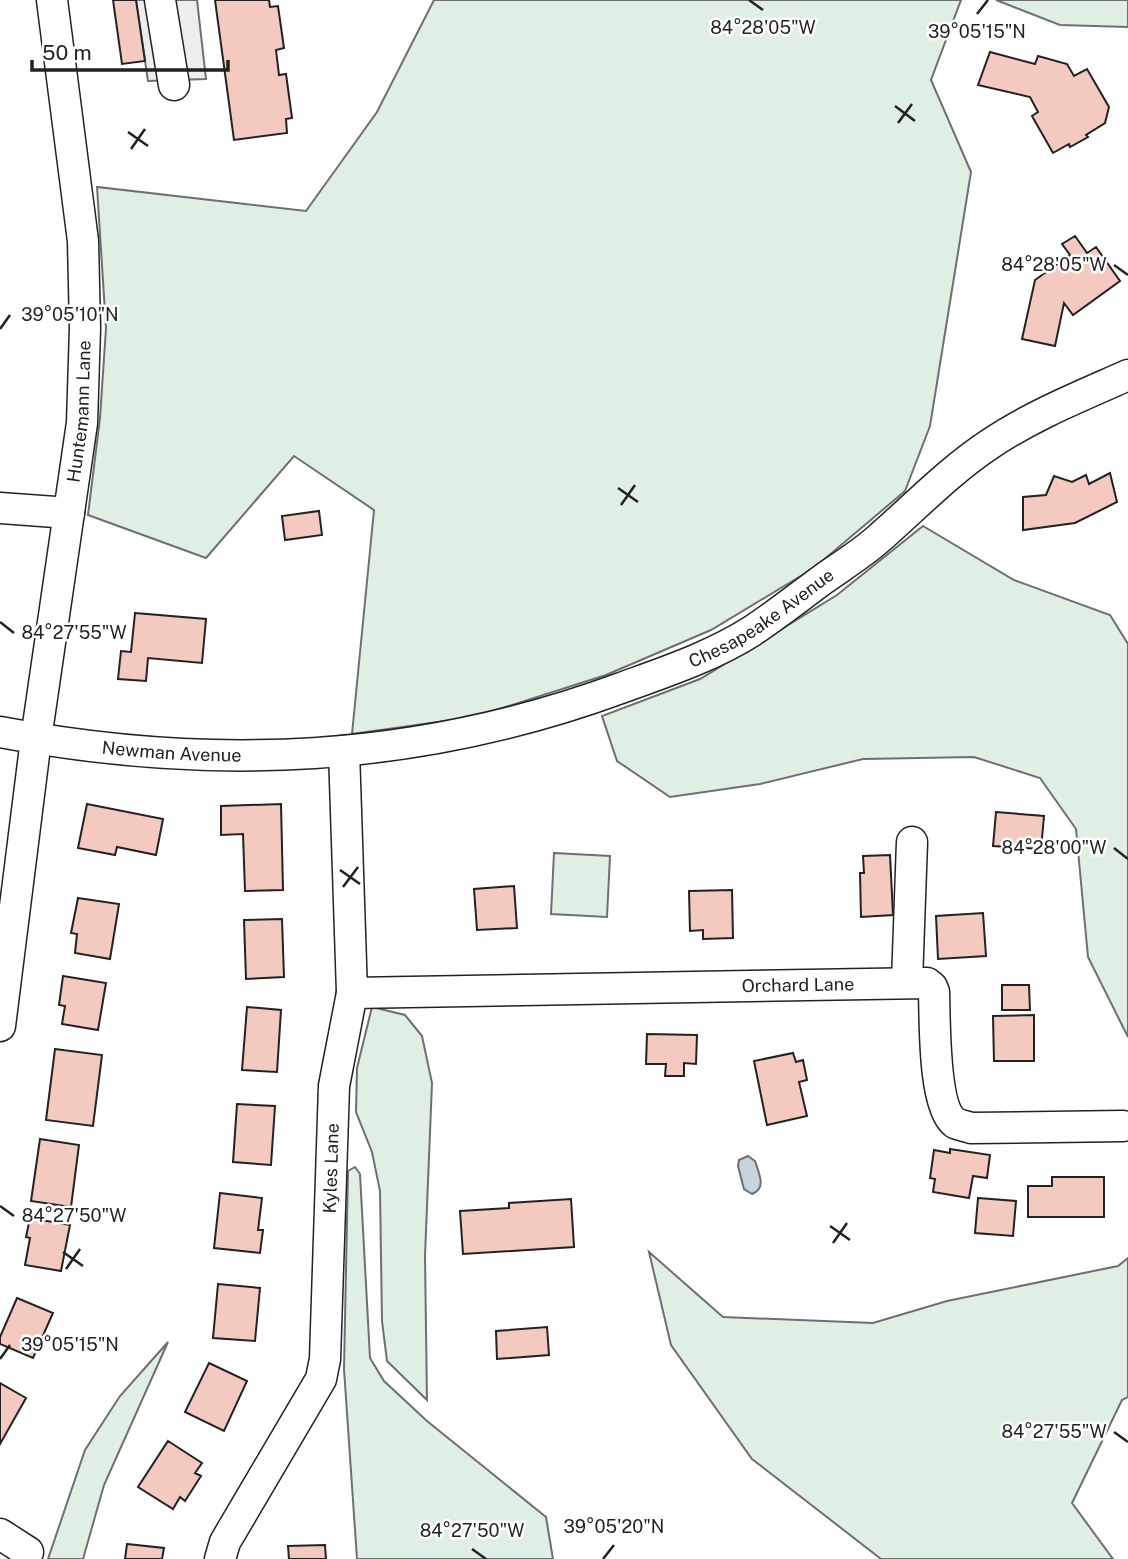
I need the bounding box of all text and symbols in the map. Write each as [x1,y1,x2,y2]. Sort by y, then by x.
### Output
text: 84°28'05"W [710,17,816,38]
text: 39°05'15"N [928,21,1026,42]
scale bar [32,28,228,72]
text: 50 m [42,40,92,65]
text: 84°28'05"W [1001,254,1107,275]
text: 39°05'10"N [21,304,119,325]
street label: Huntemann Lane [62,340,95,484]
street label: Chesapeake Avenue [685,564,838,672]
text: 84°27'55"W [21,622,127,643]
street label: Newman Avenue [101,736,241,765]
text: 84°28'00"W [1002,837,1106,858]
street label: Orchard Lane [741,973,854,996]
street label: Kyles Lane [319,1123,343,1214]
text: 84°27'50"W [22,1205,126,1226]
text: 39°05'15"N [21,1334,119,1355]
text: 84°27'55"W [1001,1421,1107,1442]
text: 39°05'20"N [564,1516,664,1537]
text: 84°27'50"W [420,1520,524,1541]

